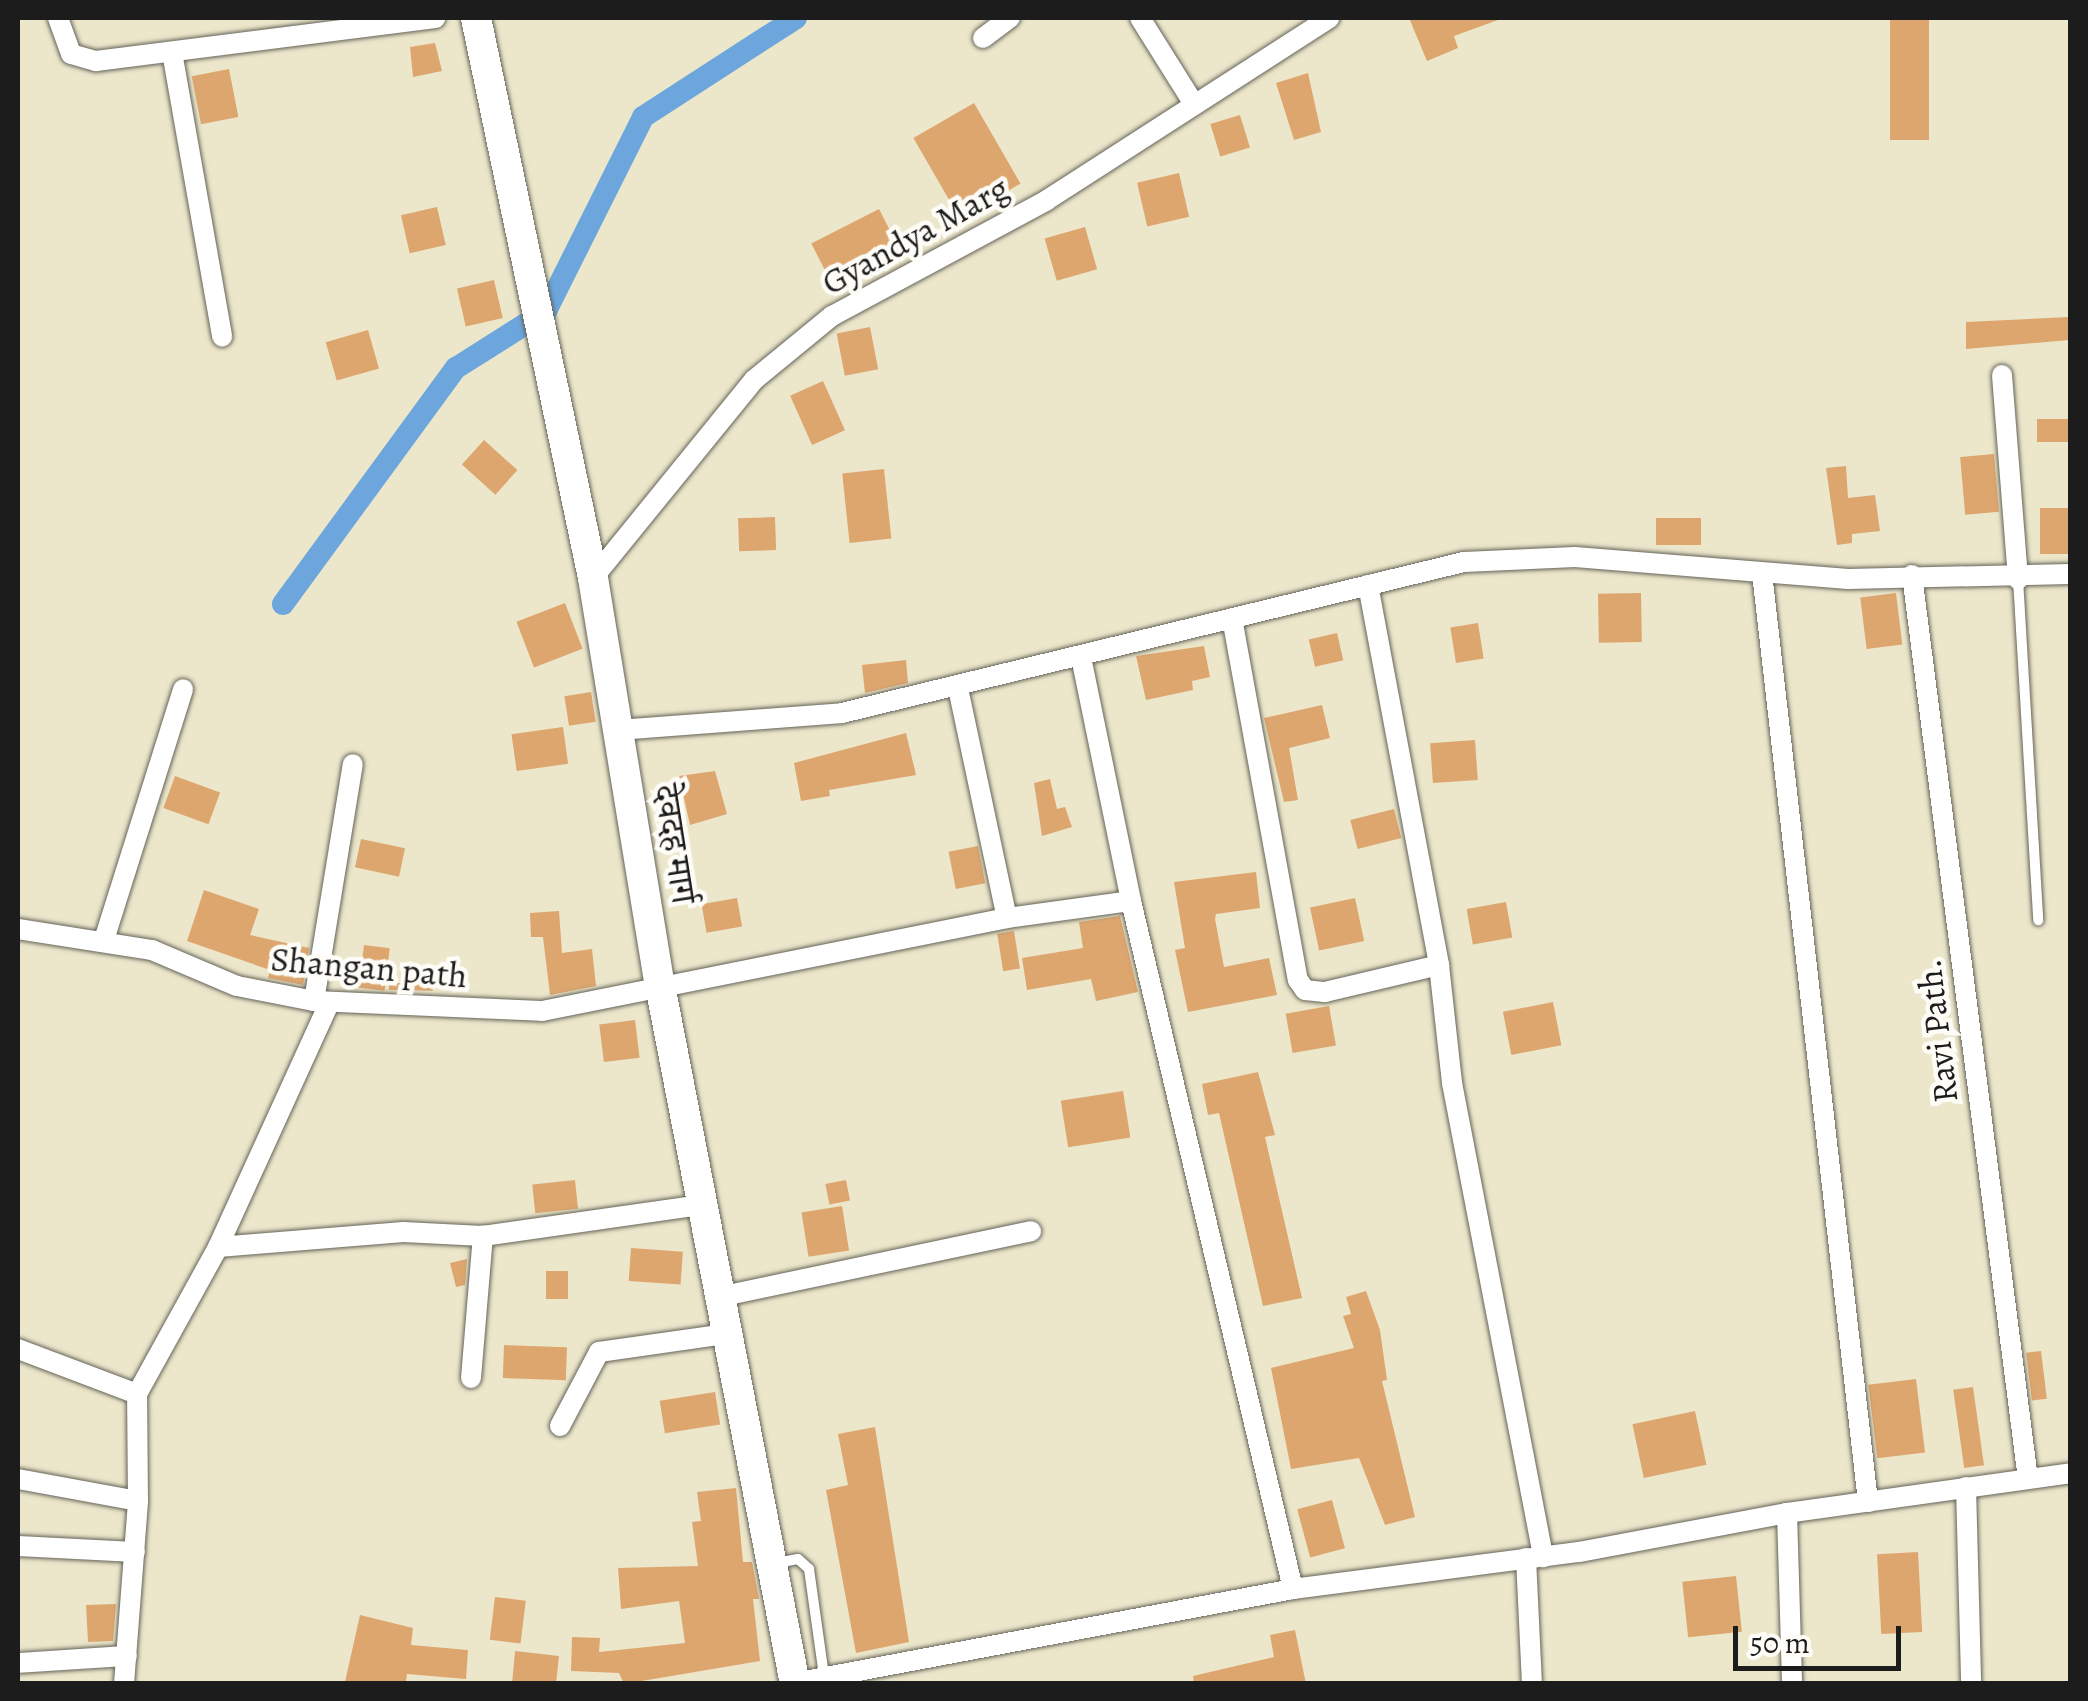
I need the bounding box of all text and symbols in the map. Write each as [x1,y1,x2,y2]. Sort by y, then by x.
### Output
street label: Gyandya Marg [814,167,1016,303]
street label: देवदह मार्ग [645,781,705,907]
street label: Shangan path [269,937,469,997]
street label: Ravi Path. [1907,957,1967,1105]
scale bar [1738,1606,1906,1668]
text: 50 m [1750,1623,1810,1663]

